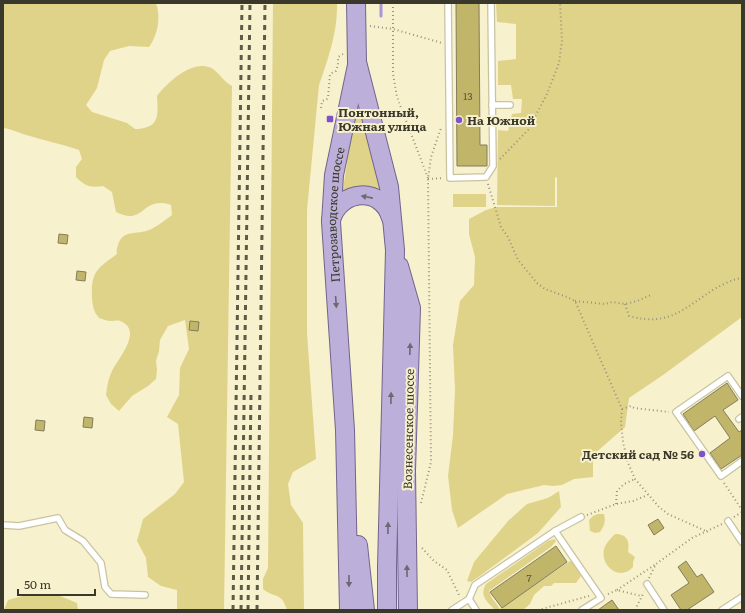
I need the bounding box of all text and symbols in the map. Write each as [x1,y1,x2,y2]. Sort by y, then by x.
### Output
house number: 13 [463,88,473,103]
place label: Понтонный, Южная улица [338,103,426,135]
place label: На Южной [467,111,536,129]
marker: Понтонный, Южная улица [325,114,335,124]
marker: На Южной [454,115,464,125]
street label: Петрозаводское шоссе [322,145,349,283]
one-way arrow [361,193,373,199]
one-way arrow [333,296,340,308]
one-way arrow [407,342,413,355]
street label: Вознесенское шоссе [398,368,418,490]
one-way arrow [388,391,394,404]
place label: Детский сад № 56 [582,445,694,463]
marker: Детский сад № 56 [697,449,707,459]
one-way arrow [384,522,391,534]
one-way arrow [404,564,410,577]
house number: 7 [526,570,532,585]
scale bar [18,571,95,597]
text: 50 m [24,575,51,593]
one-way arrow [346,575,352,588]

